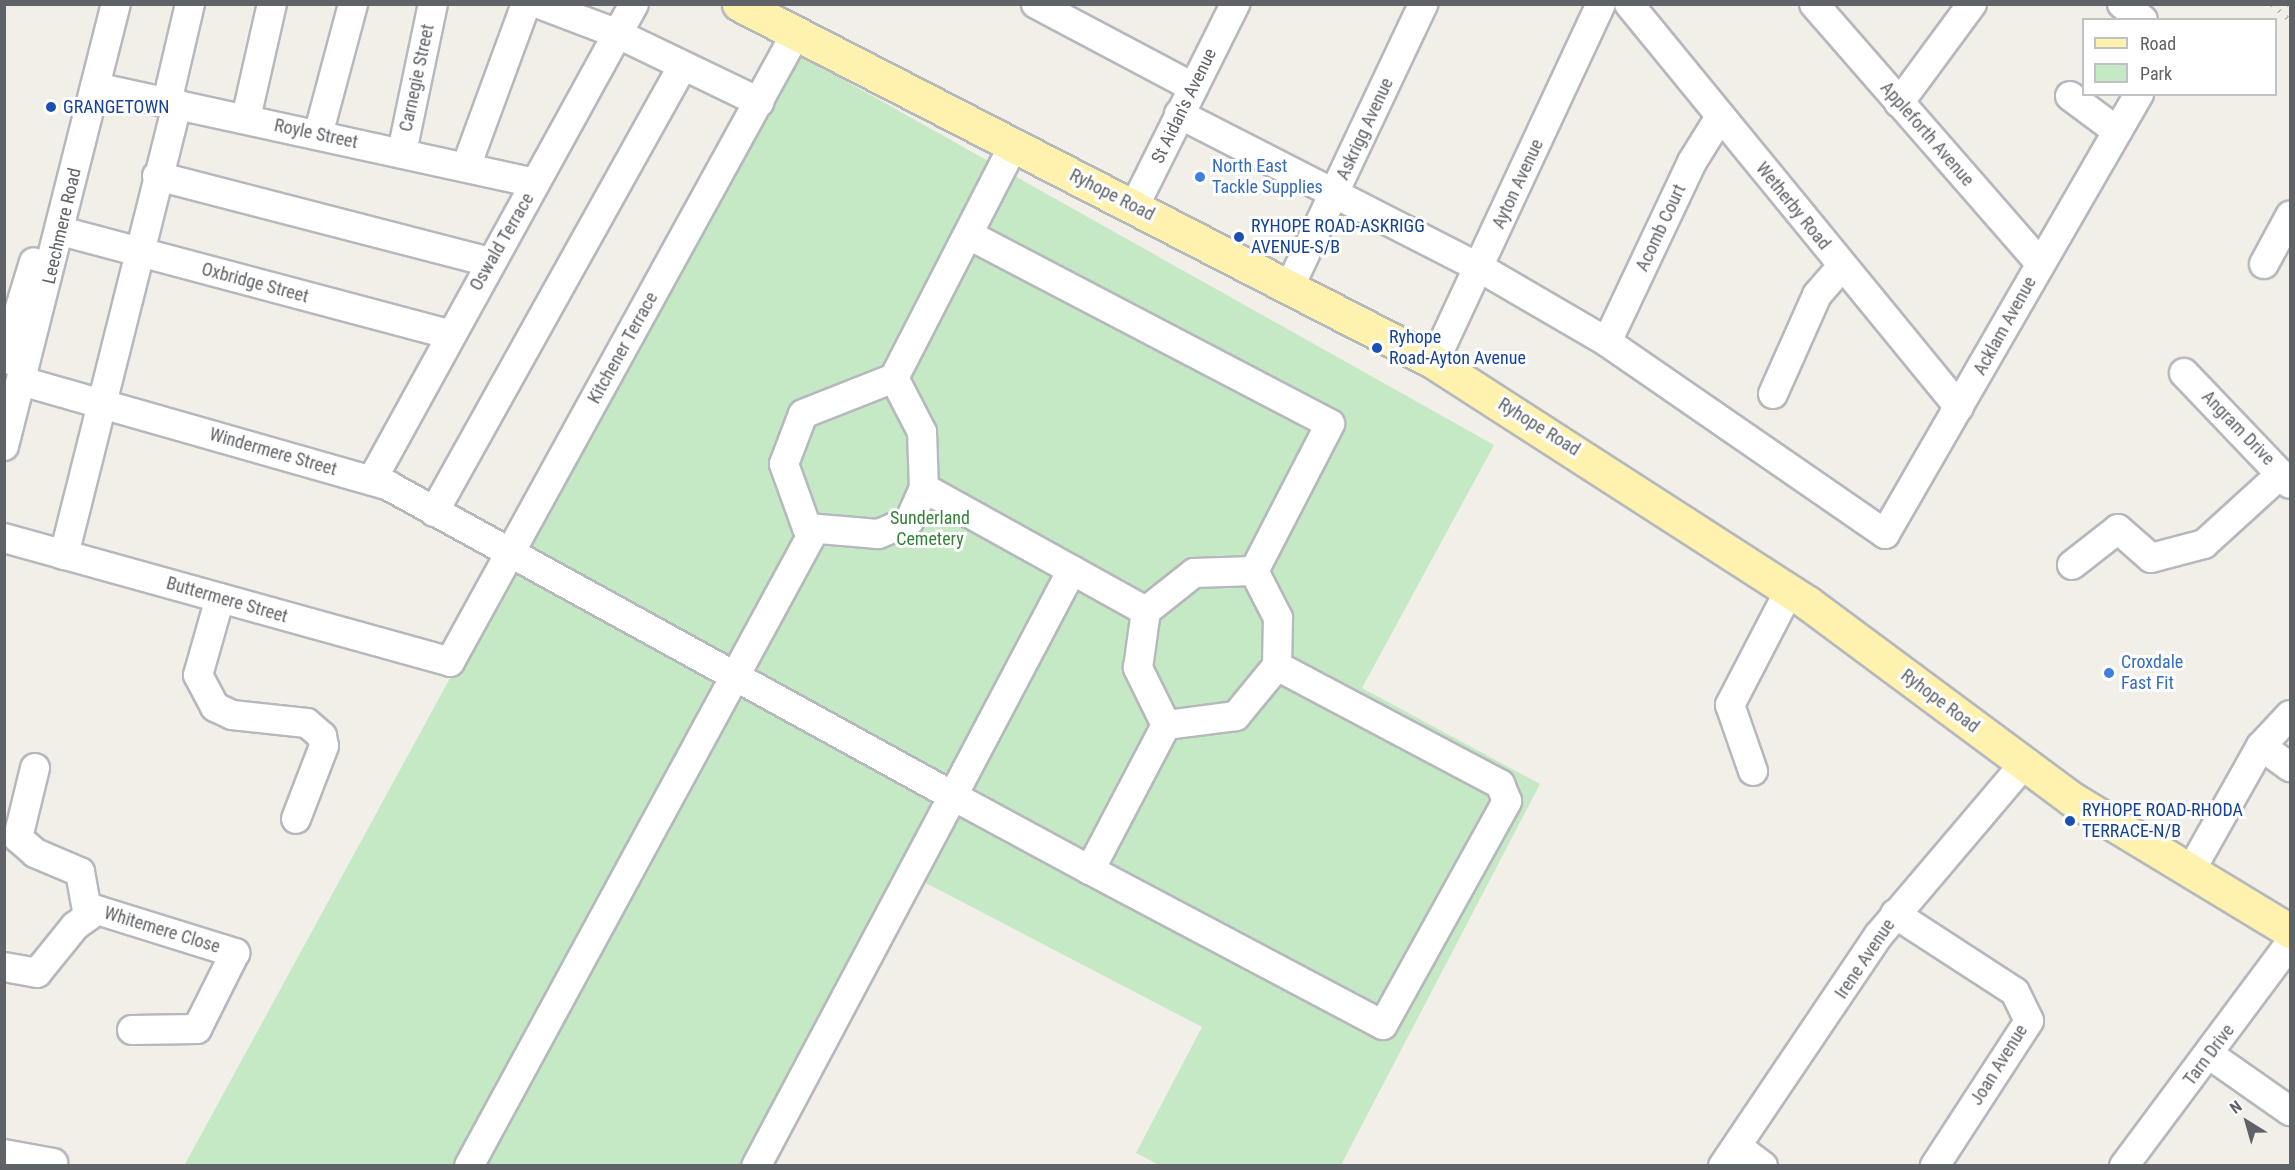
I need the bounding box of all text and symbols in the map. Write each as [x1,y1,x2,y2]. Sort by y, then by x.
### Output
legend [2082,18,2277,96]
street label: Carnegie Street [395,22,439,134]
text: Road [2140,33,2176,54]
street label: St Aidan's Avenue [1147,45,1221,167]
text: Park [2140,63,2172,84]
street label: Askrigg Avenue [1332,75,1398,183]
street label: Appleforth Avenue [1876,77,1978,191]
place label: GRANGETOWN [63,96,169,118]
marker: GRANGETOWN [44,100,58,114]
street label: Royle Street [272,115,360,153]
street label: Ayton Avenue [1488,136,1548,232]
place label: North East Tackle Supplies [1212,156,1323,198]
street label: Wetherby Road [1751,158,1835,254]
street label: Ryhope Road [1066,164,1158,226]
street label: Leechmere Road [38,166,86,286]
marker: North East Tackle Supplies [1193,170,1207,184]
street label: Acomb Court [1631,181,1691,275]
street label: Oswald Terrace [465,189,539,295]
place label: RYHOPE ROAD-ASKRIGG AVENUE-S/B [1251,216,1425,258]
marker: RYHOPE ROAD-ASKRIGG AVENUE-S/B [1232,230,1246,244]
street label: Oxbridge Street [199,258,311,308]
street label: Acklam Avenue [1969,273,2041,379]
street label: Kitchener Terrace [583,288,663,408]
place label: Ryhope Road-Ayton Avenue [1389,327,1526,370]
marker: Ryhope Road-Ayton Avenue [1370,341,1384,355]
street label: Angram Drive [2197,386,2279,470]
street label: Ryhope Road [1494,393,1584,461]
street label: Windermere Street [207,423,339,481]
park label: Sunderland Cemetery [890,508,970,550]
street label: Buttermere Street [164,572,290,628]
place label: Croxdale Fast Fit [2121,652,2183,694]
street label: Ryhope Road [1897,665,1983,737]
marker: Croxdale Fast Fit [2102,666,2116,680]
place label: RYHOPE ROAD-RHODA TERRACE-N/B [2082,800,2243,842]
marker: RYHOPE ROAD-RHODA TERRACE-N/B [2063,814,2077,828]
street label: Whitemere Close [101,902,223,958]
street label: Irene Avenue [1831,915,1899,1003]
street label: Tarn Drive [2179,1020,2239,1090]
street label: Joan Avenue [1966,1021,2032,1109]
north arrow [2217,1092,2277,1152]
text: N [2226,1097,2245,1118]

